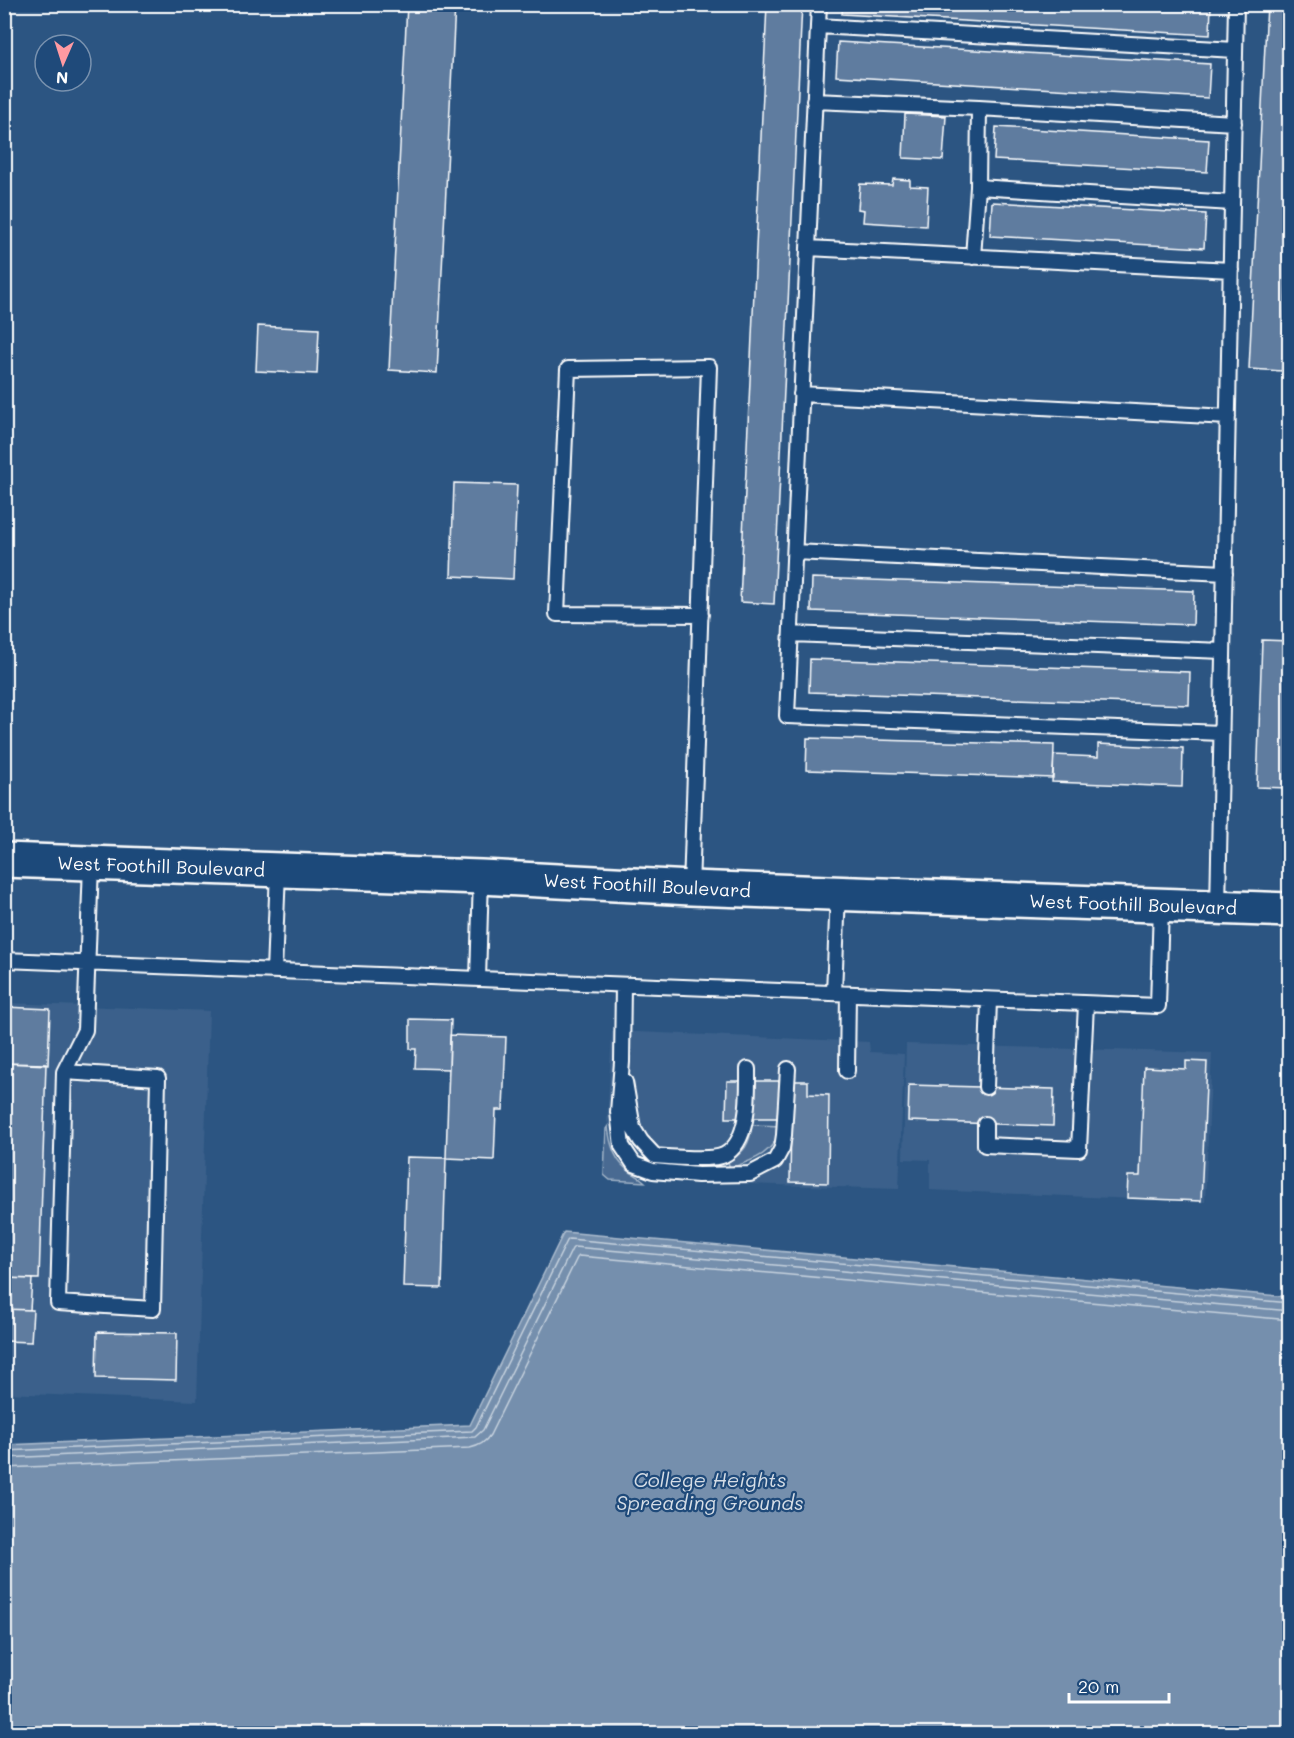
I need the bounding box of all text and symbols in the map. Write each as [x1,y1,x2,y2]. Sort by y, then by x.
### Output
north arrow [33,33,93,93]
text: N [56,68,69,89]
street label: West Foothill Boulevard [57,850,265,882]
street label: West Foothill Boulevard [543,868,751,902]
street label: West Foothill Boulevard [1029,888,1237,920]
water label: College Heights Spreading Grounds [616,1466,804,1515]
scale bar [1069,1666,1170,1704]
text: 20 m [1078,1674,1119,1698]

